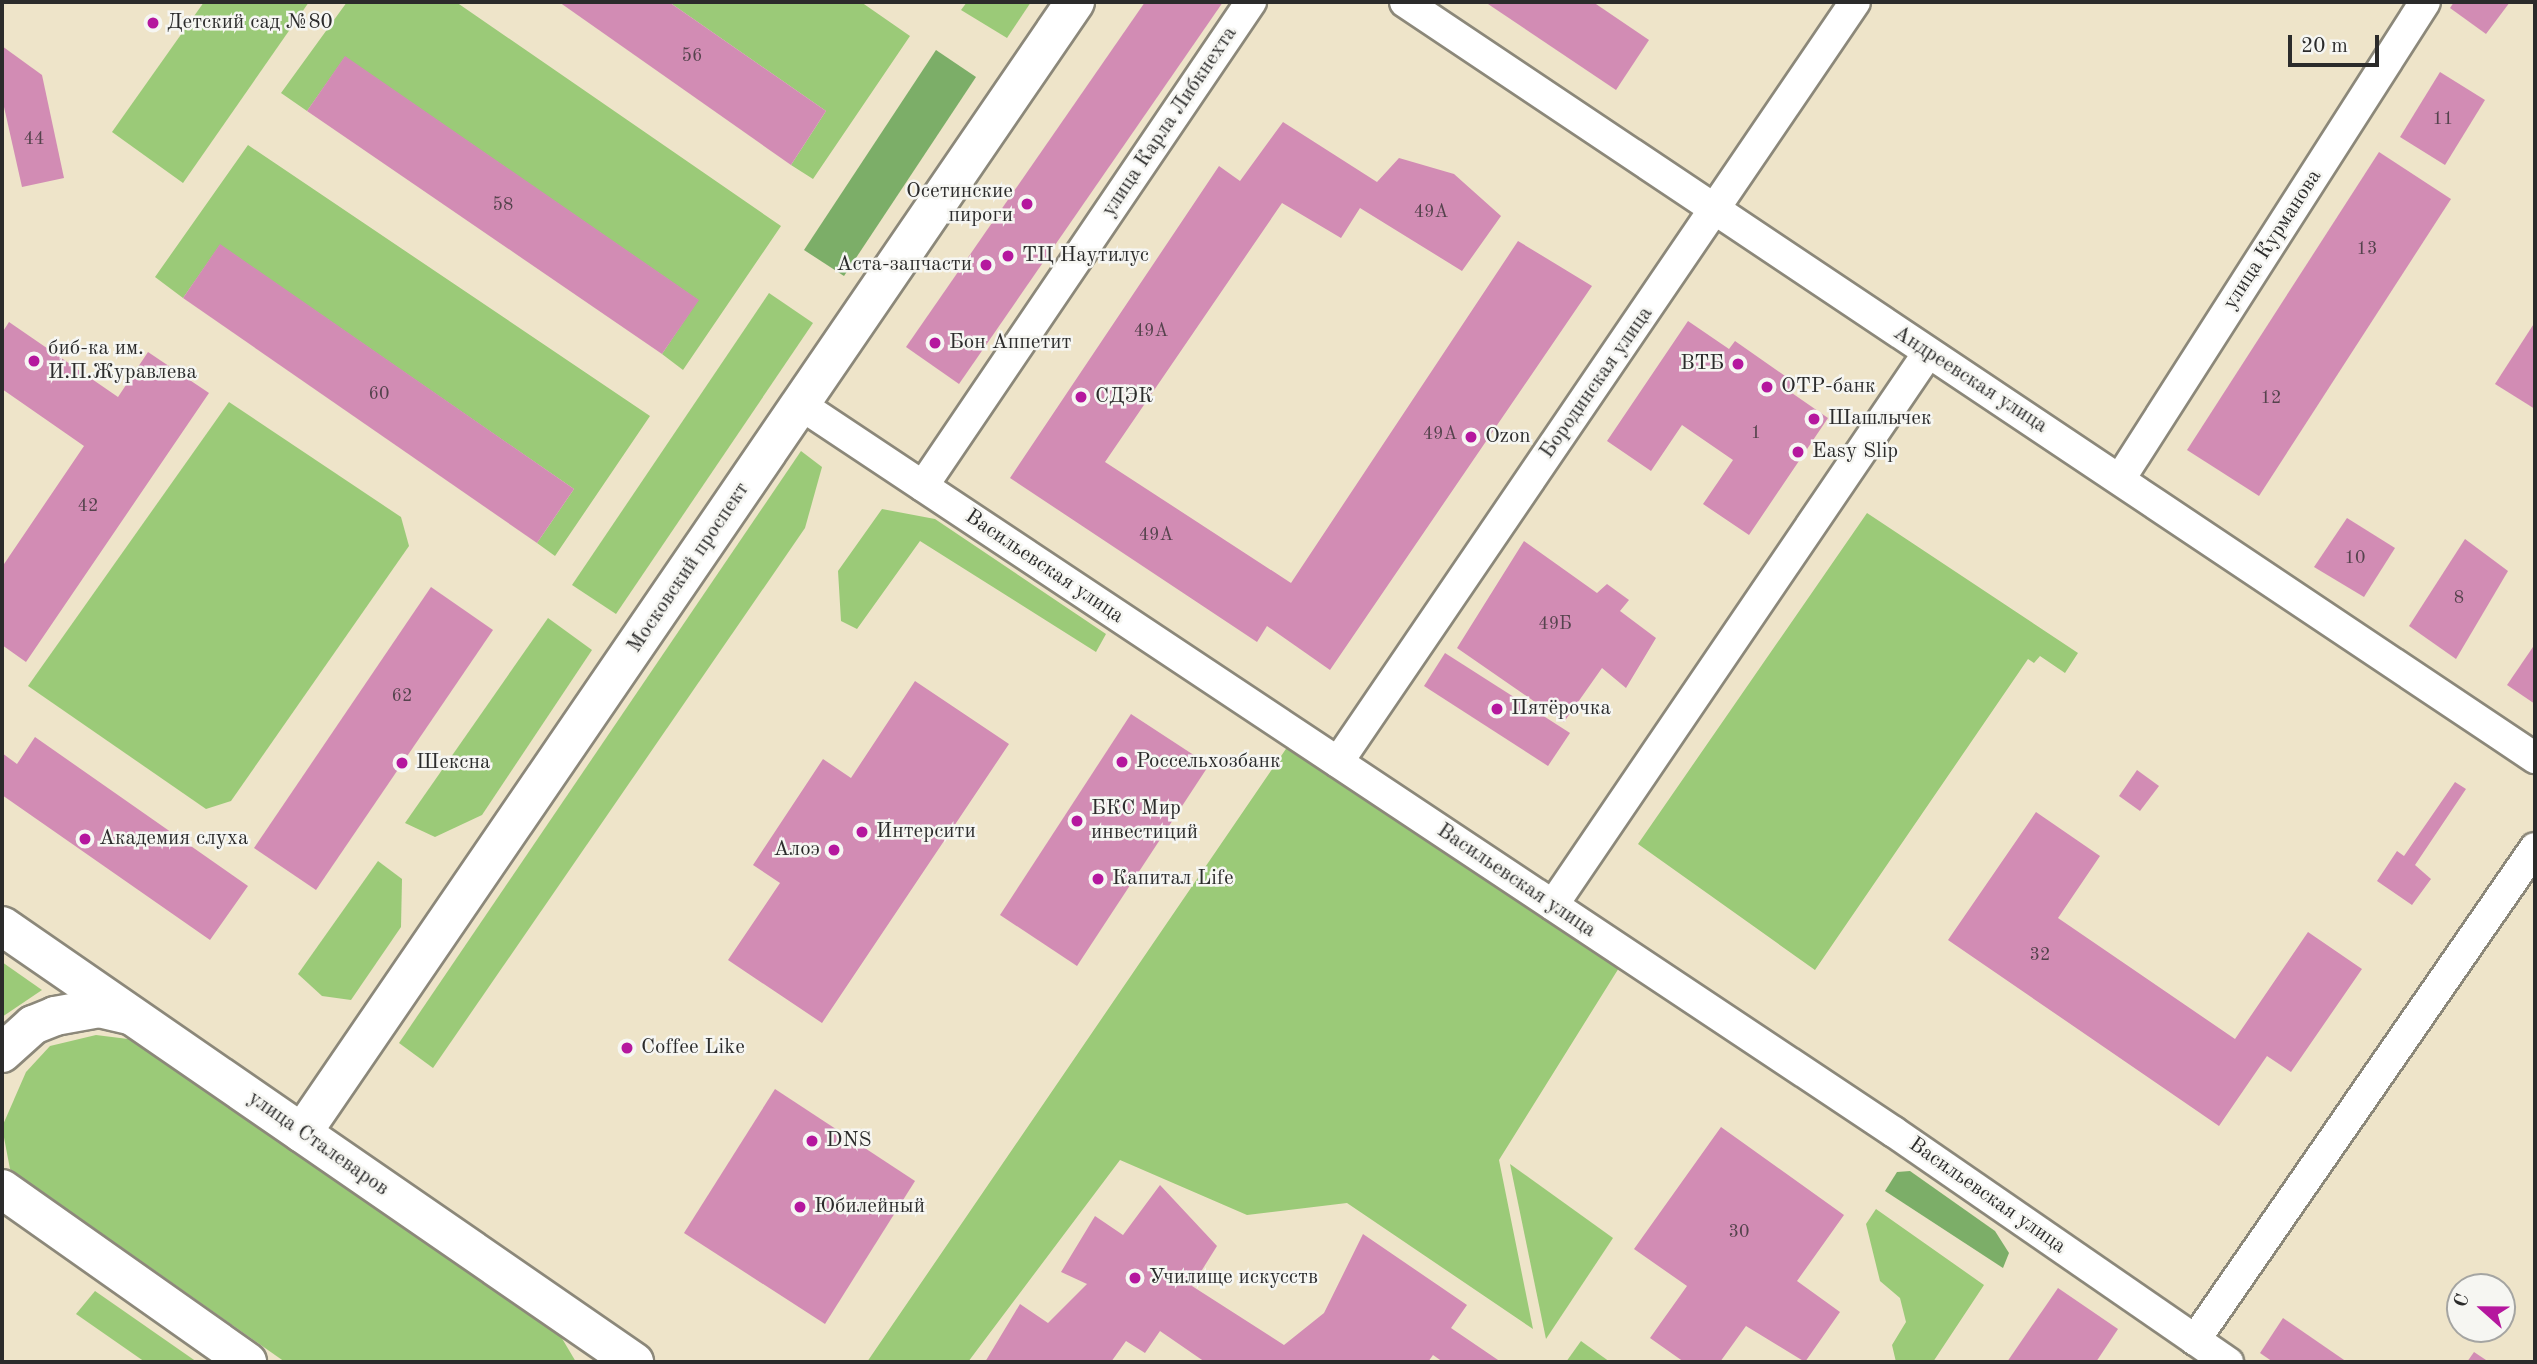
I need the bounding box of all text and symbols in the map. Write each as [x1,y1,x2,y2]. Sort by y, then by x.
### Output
place label: Детский сад №80 [167,10,333,36]
marker: Детский сад №80 [145,15,161,31]
scale bar [2292,21,2383,65]
street label: улица Карла Либкнехта [1097,22,1243,222]
text: 20 m [2301,36,2348,57]
house number: 56 [682,45,702,67]
house number: 11 [2433,108,2453,130]
house number: 44 [24,128,44,150]
street label: улица Курманова [2218,165,2328,315]
place label: Осетинские пироги [906,179,1013,229]
house number: 58 [493,194,513,216]
marker: Осетинские пироги [1019,196,1035,212]
house number: 49А [1414,201,1448,223]
house number: 13 [2357,238,2377,260]
place label: ТЦ Наутилус [1022,243,1149,269]
marker: ТЦ Наутилус [1000,248,1016,264]
place label: Аста-запчасти [837,252,972,278]
marker: Аста-запчасти [978,257,994,273]
street label: Бородинская улица [1535,302,1659,464]
house number: 49А [1134,320,1168,342]
street label: Андреевская улица [1888,321,2052,439]
place label: Бон Аппетит [949,330,1072,356]
marker: Бон Аппетит [927,335,943,351]
place label: биб-ка им. И.П.Журавлева [48,336,197,386]
place label: ВТБ [1680,351,1724,377]
marker: биб-ка им. И.П.Журавлева [26,353,42,369]
marker: ВТБ [1730,356,1746,372]
place label: OTP-банк [1781,374,1876,400]
marker: OTP-банк [1759,379,1775,395]
house number: 60 [369,383,389,405]
place label: СДЭК [1095,384,1153,410]
house number: 12 [2261,387,2281,409]
marker: СДЭК [1073,389,1089,405]
place label: Шашлычек [1828,406,1932,432]
marker: Шашлычек [1806,411,1822,427]
house number: 1 [1751,422,1761,444]
house number: 49А [1423,423,1457,445]
place label: Ozon [1485,424,1531,450]
marker: Ozon [1463,429,1479,445]
place label: Easy Slip [1812,439,1898,465]
marker: Easy Slip [1790,444,1806,460]
street label: Московский проспект [623,478,755,658]
house number: 42 [78,495,98,517]
street label: Васильевская улица [960,505,1128,629]
house number: 49А [1139,524,1173,546]
house number: 10 [2345,547,2365,569]
house number: 8 [2454,587,2464,609]
house number: 49Б [1538,613,1572,635]
house number: 62 [392,685,412,707]
place label: Пятёрочка [1511,696,1611,722]
marker: Пятёрочка [1489,701,1505,717]
place label: Россельхозбанк [1136,749,1281,775]
place label: Шексна [416,750,490,776]
marker: Россельхозбанк [1114,754,1130,770]
marker: Шексна [394,755,410,771]
place label: БКС Мир инвестиций [1091,796,1198,846]
marker: БКС Мир инвестиций [1069,813,1085,829]
place label: Интерсити [876,819,976,845]
street label: Васильевская улица [1432,819,1600,943]
marker: Интерсити [854,824,870,840]
place label: Академия слуха [99,826,248,852]
marker: Академия слуха [77,831,93,847]
place label: Алоэ [774,837,820,863]
marker: Алоэ [826,842,842,858]
place label: Капитал Life [1112,866,1234,892]
marker: Капитал Life [1090,871,1106,887]
house number: 32 [2030,944,2050,966]
place label: Coffee Like [641,1035,745,1061]
marker: Coffee Like [619,1040,635,1056]
street label: улица Сталеваров [243,1086,393,1202]
place label: DNS [826,1128,872,1154]
street label: Васильевская улица [1904,1132,2070,1260]
marker: DNS [804,1133,820,1149]
place label: Юбилейный [814,1194,925,1220]
marker: Юбилейный [792,1199,808,1215]
house number: 30 [1729,1221,1749,1243]
place label: Училище искусств [1149,1265,1318,1291]
marker: Училище искусств [1127,1270,1143,1286]
north arrow [2446,1273,2516,1343]
text: С [2452,1292,2474,1310]

